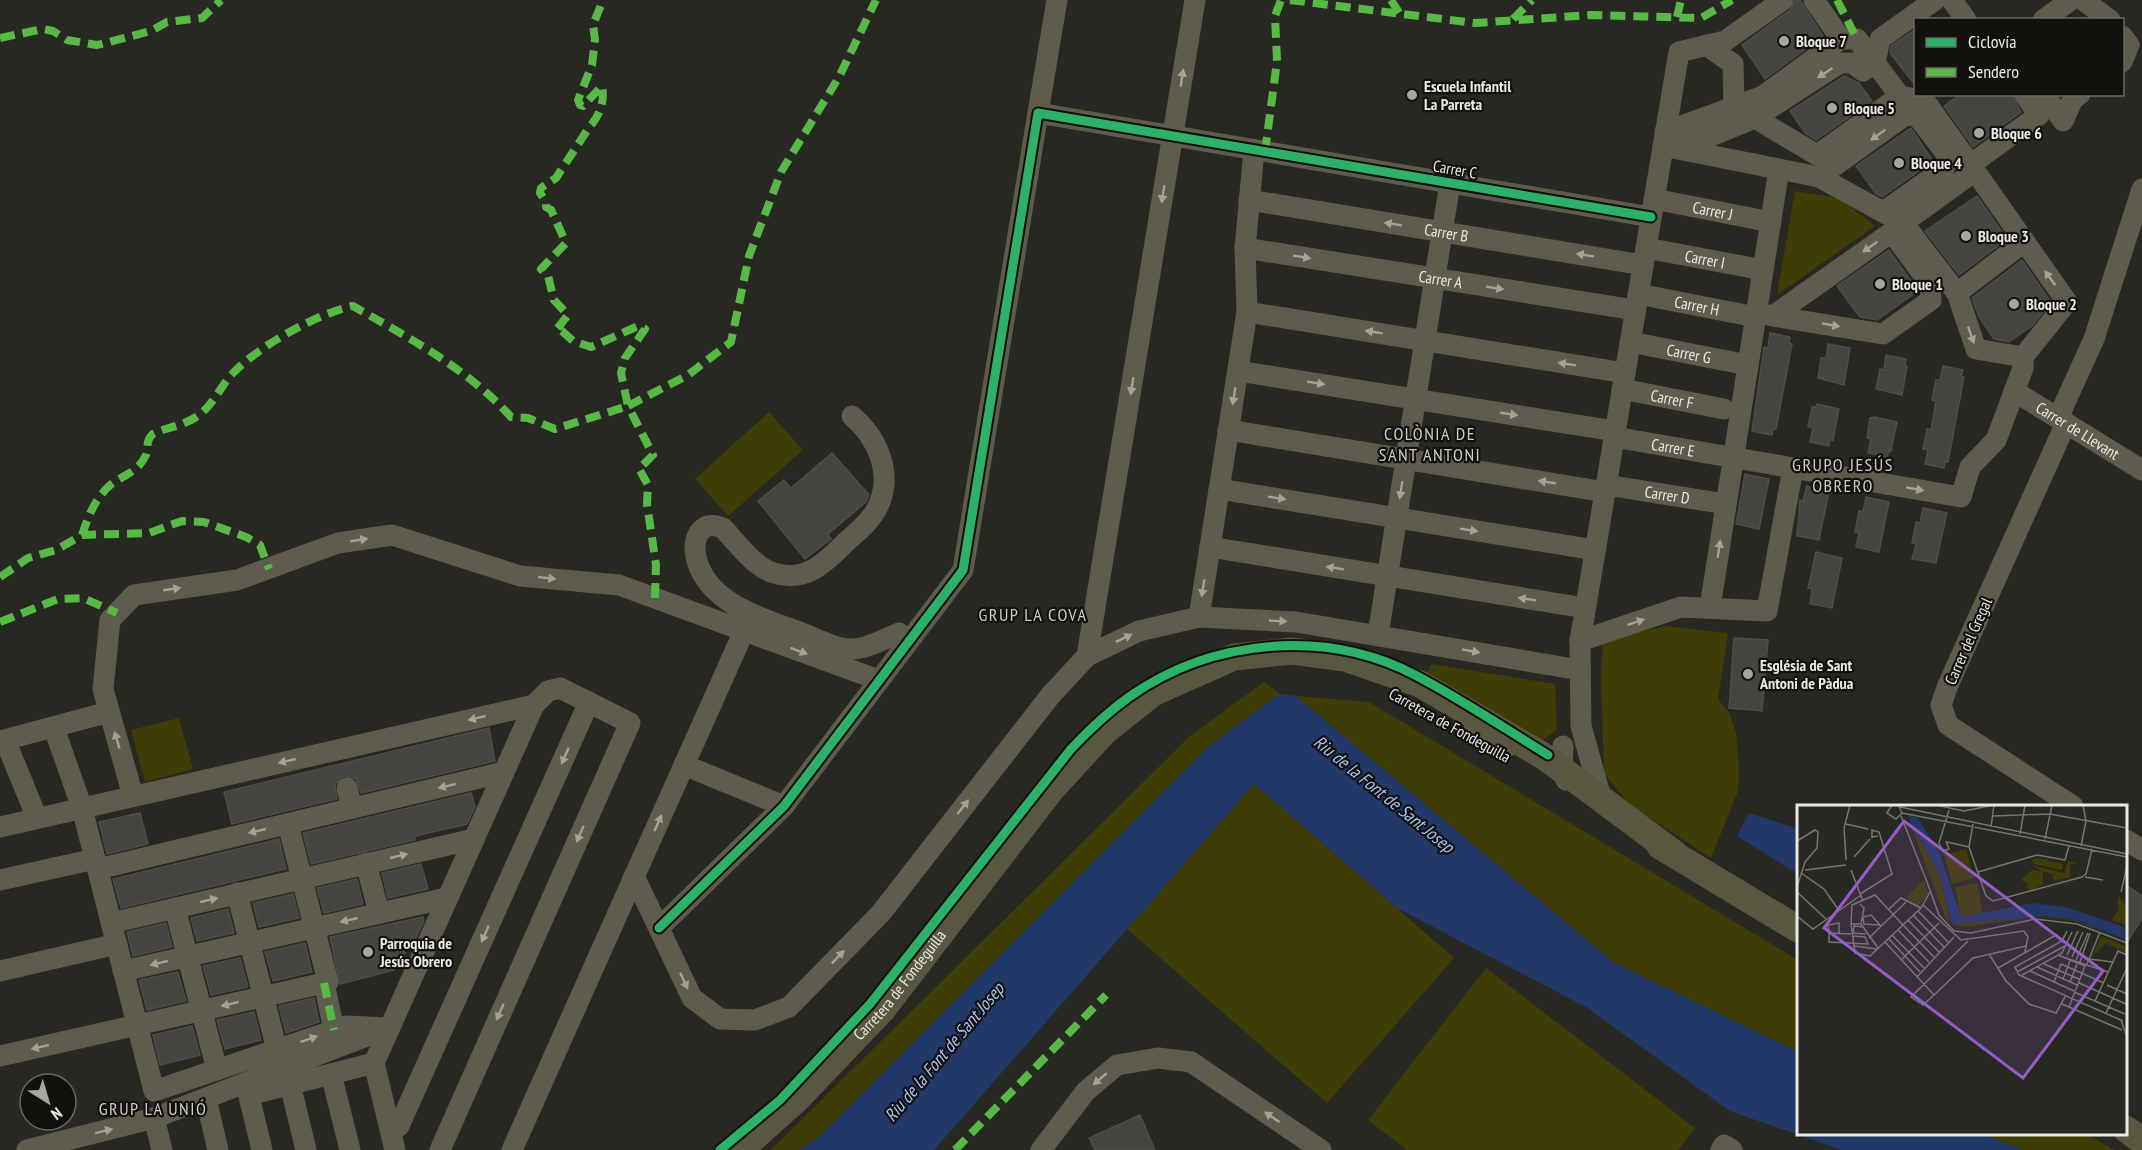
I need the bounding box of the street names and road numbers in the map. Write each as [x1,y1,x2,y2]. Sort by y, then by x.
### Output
street label: Carrer C [1432,155,1478,183]
street label: Carrer J [1691,197,1735,224]
street label: Carrer B [1423,219,1470,246]
street label: Carrer I [1683,246,1727,273]
street label: Carrer A [1417,266,1464,292]
street label: Carrer H [1673,291,1721,320]
street label: Carrer G [1665,339,1713,368]
street label: Carrer F [1649,385,1695,413]
street label: Carrer de Llevant [2032,397,2124,464]
street label: Carrer E [1650,434,1696,461]
street label: Carrer D [1643,481,1691,508]
street label: Carrer del Gregal [1940,594,1996,688]
street label: Carretera de Fondeguilla [1386,683,1514,767]
street label: Carretera de Fondeguilla [849,926,950,1044]

